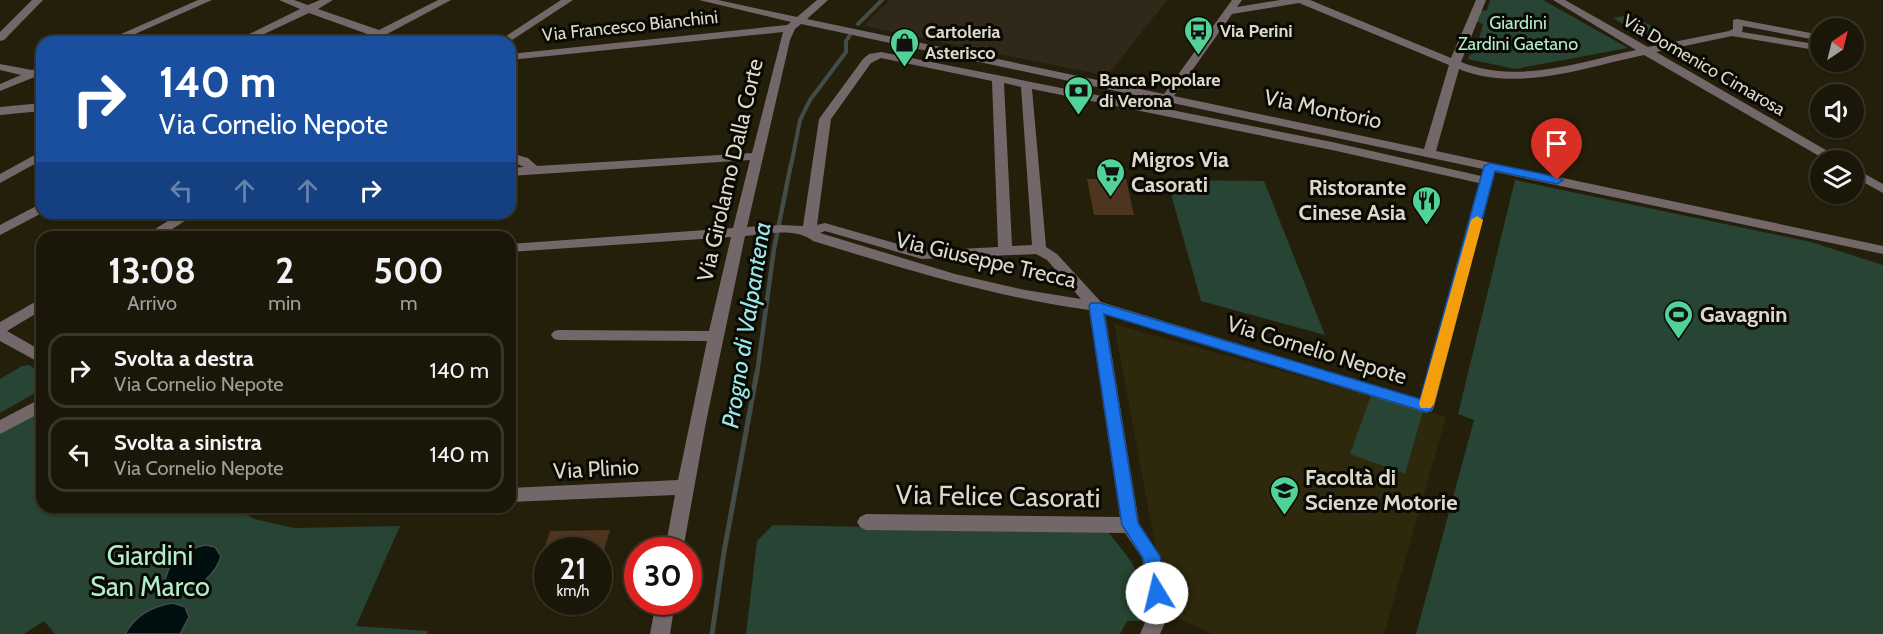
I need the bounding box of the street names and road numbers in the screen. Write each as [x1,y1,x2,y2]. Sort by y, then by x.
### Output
street label: Via Francesco Bianchini [541,6,719,46]
street label: Via Domenico Cimarosa [1619,10,1789,121]
street label: Via Girolamo Dalla Corte [691,56,769,284]
street label: Via Montorio [1262,83,1384,135]
street label: Via Giuseppe Trecca [893,226,1079,294]
street label: Via Cornelio Nepote [1224,310,1410,390]
street label: Via Plinio [552,453,640,485]
street label: Via Felice Casorati [895,478,1101,514]

